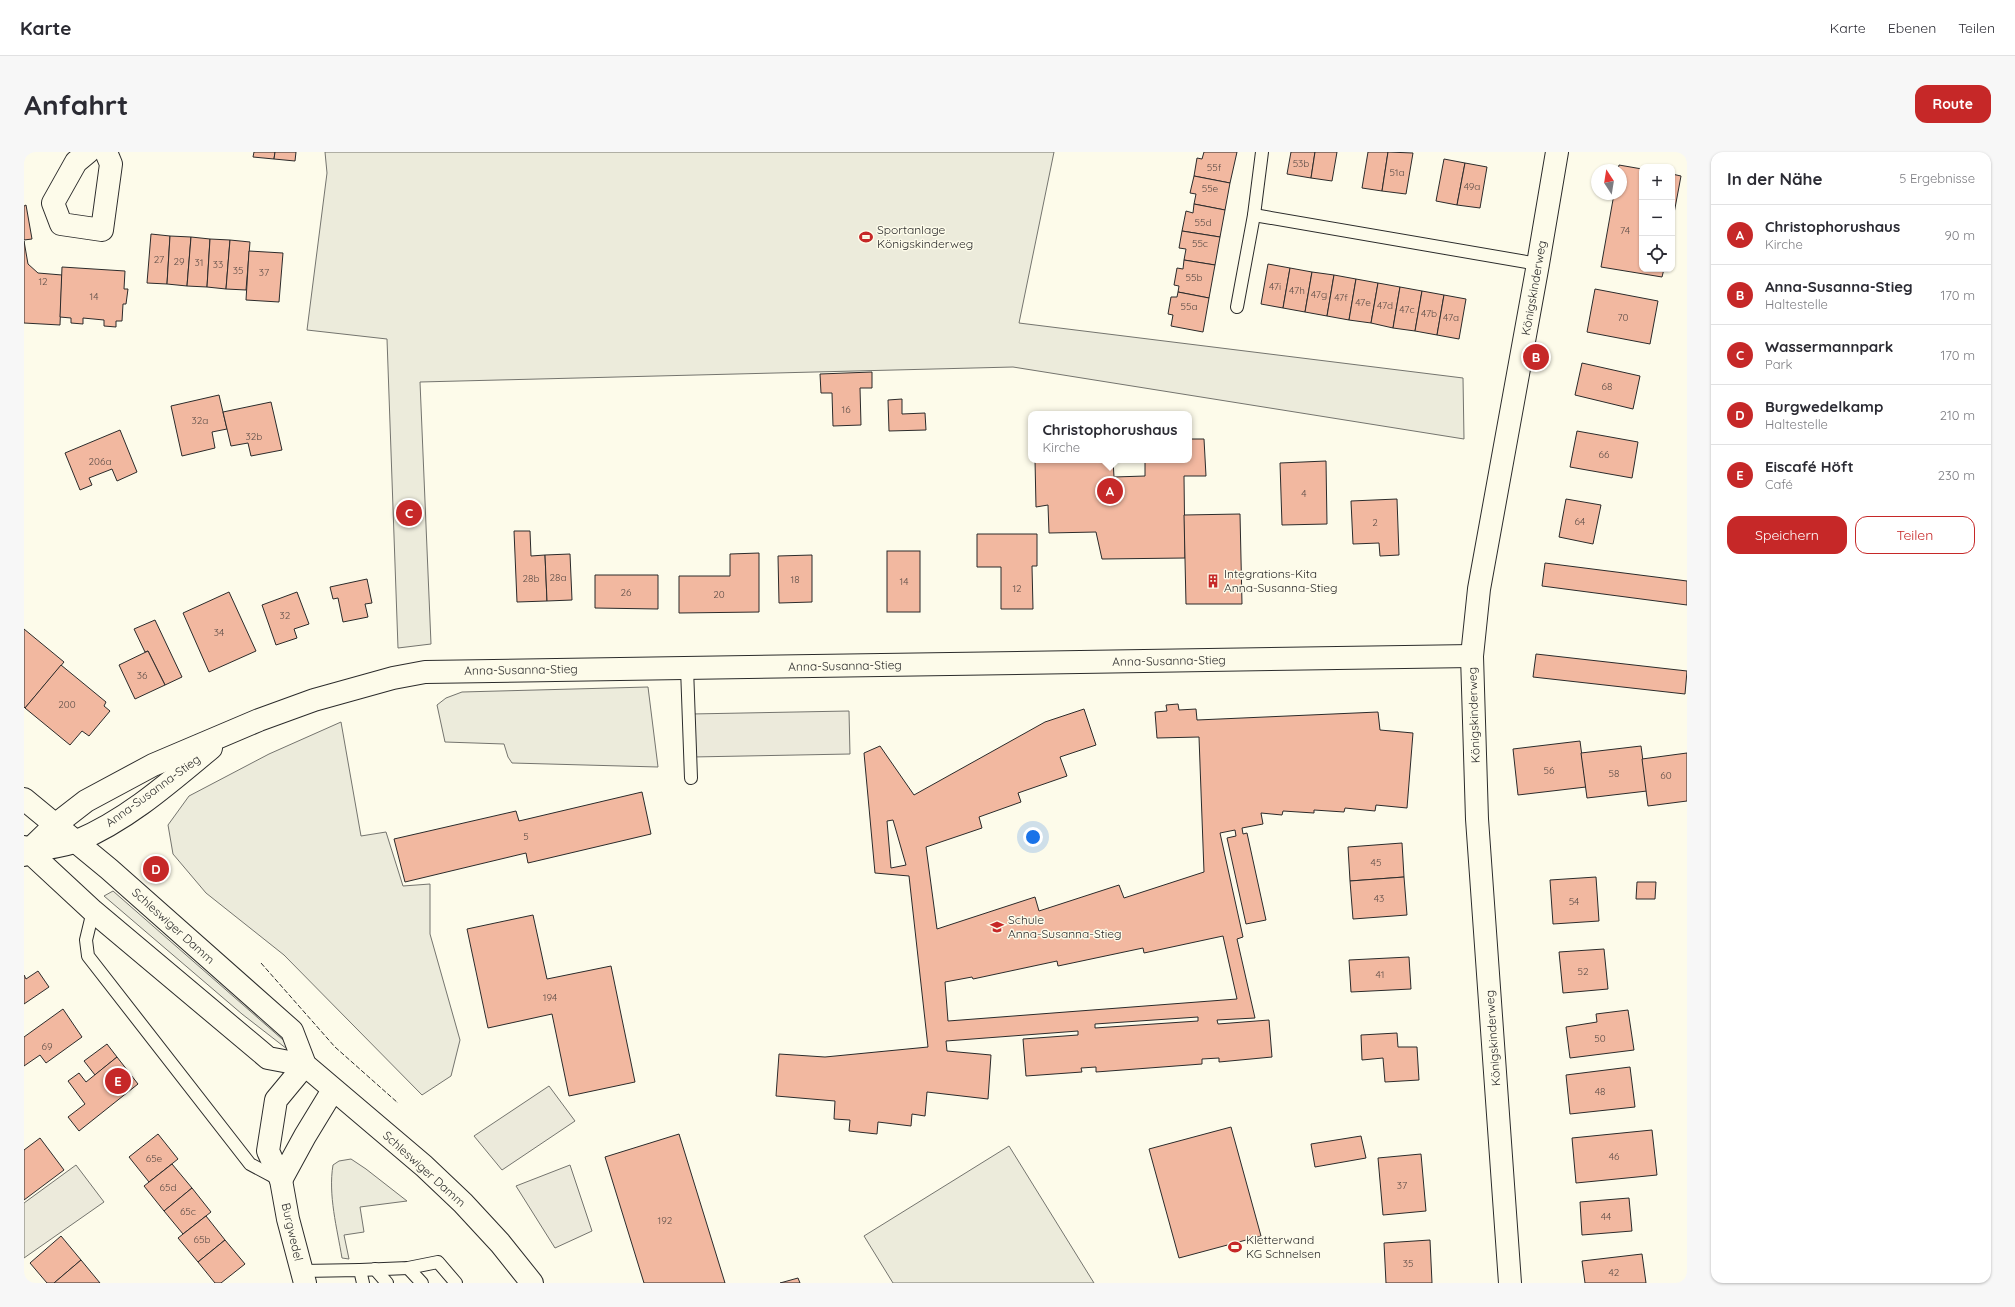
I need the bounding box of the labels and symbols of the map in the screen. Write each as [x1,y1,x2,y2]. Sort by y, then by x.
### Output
house number: 53b [1293,157,1309,170]
house number: 55f [1207,161,1222,174]
north arrow [1591,164,1627,200]
house number: 51a [1389,166,1405,179]
house number: 49a [1464,180,1480,193]
house number: 55e [1202,182,1219,195]
house number: 55d [1195,216,1211,229]
place label: Sportanlage Königskinderweg [877,222,973,251]
house number: 74 [1620,224,1630,237]
sports icon: Sportanlage Königskinderweg [858,229,874,245]
house number: 55c [1192,237,1208,250]
street label: Königskinderweg [1518,239,1549,337]
house number: 27 [154,253,164,266]
house number: 29 [173,255,185,268]
house number: 31 [195,256,203,269]
house number: 33 [213,258,223,271]
house number: 35 [233,264,243,277]
house number: 37 [259,266,269,279]
house number: 55b [1186,271,1202,284]
house number: 12 [38,275,48,288]
house number: 47i [1269,280,1281,293]
house number: 47h [1289,284,1305,297]
house number: 47g [1311,288,1327,301]
house number: 14 [90,290,98,303]
house number: 47f [1334,291,1348,304]
house number: 47e [1355,296,1371,309]
house number: 47d [1377,299,1393,312]
house number: 55a [1181,300,1197,313]
house number: 47c [1399,303,1415,316]
house number: 47b [1421,307,1437,320]
house number: 47a [1443,311,1459,324]
house number: 70 [1617,311,1629,324]
pin: B [1523,342,1549,372]
house number: 68 [1602,380,1612,393]
house number: 16 [841,403,851,416]
house number: 32a [192,414,208,427]
house number: 32b [246,430,262,443]
house number: 66 [1599,448,1610,461]
house number: 206a [89,455,111,468]
pin: A [1097,476,1123,506]
house number: 4 [1301,487,1307,500]
pin: C [396,498,422,528]
house number: 64 [1575,515,1585,528]
house number: 2 [1372,516,1378,529]
place label: Integrations-Kita Anna-Susanna-Stieg [1224,566,1338,595]
house number: 28a [550,571,567,584]
house number: 28b [523,572,540,585]
house number: 18 [790,573,800,586]
building icon: Integrations-Kita Anna-Susanna-Stieg [1205,573,1221,589]
house number: 14 [900,575,908,588]
house number: 12 [1012,582,1022,595]
house number: 26 [621,586,632,599]
house number: 20 [713,588,725,601]
house number: 32 [280,609,291,622]
house number: 34 [214,626,224,639]
street label: Anna-Susanna-Stieg [1112,652,1226,669]
street label: Anna-Susanna-Stieg [788,657,902,674]
street label: Anna-Susanna-Stieg [464,661,578,678]
street label: Königskinderweg [1464,667,1483,763]
house number: 36 [137,669,148,682]
house number: 200 [58,698,76,711]
street label: Anna-Susanna-Stieg [102,751,203,830]
house number: 56 [1544,764,1555,777]
house number: 58 [1609,767,1619,780]
house number: 60 [1660,769,1672,782]
your location [1023,827,1043,847]
house number: 5 [523,830,529,843]
pin: D [143,854,169,884]
house number: 45 [1371,856,1381,869]
street label: Schleswiger Damm [129,885,218,967]
house number: 43 [1374,892,1384,905]
house number: 54 [1569,895,1579,908]
place label: Schule Anna-Susanna-Stieg [1008,912,1122,941]
school or university icon: Schule Anna-Susanna-Stieg [989,919,1005,935]
house number: 52 [1578,965,1589,978]
house number: 41 [1376,968,1384,981]
street label: Königskinderweg [1482,989,1503,1087]
house number: 194 [543,991,557,1004]
house number: 50 [1594,1032,1606,1045]
house number: 69 [42,1040,53,1053]
pin: E [105,1066,131,1096]
house number: 48 [1595,1085,1605,1098]
street label: Schleswiger Damm [380,1128,469,1210]
house number: 46 [1609,1150,1620,1163]
house number: 65e [146,1152,163,1165]
house number: 37 [1397,1179,1407,1192]
house number: 65d [160,1181,176,1194]
street label: Burgwedel [279,1201,306,1262]
house number: 65c [180,1205,196,1218]
house number: 44 [1601,1210,1611,1223]
house number: 192 [658,1214,673,1227]
place label: Kletterwand KG Schnelsen [1246,1232,1321,1261]
house number: 65b [194,1233,210,1246]
sports icon: Kletterwand KG Schnelsen [1227,1239,1243,1255]
house number: 35 [1403,1257,1413,1270]
house number: 42 [1609,1266,1620,1279]

